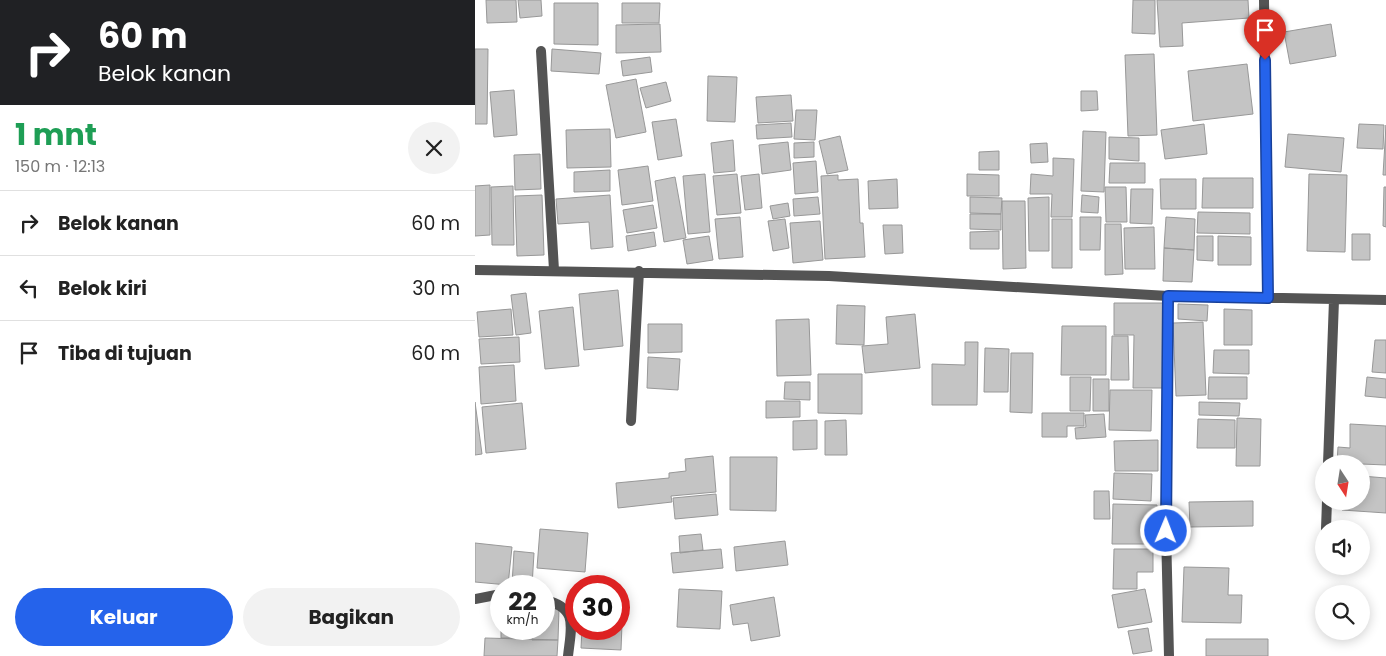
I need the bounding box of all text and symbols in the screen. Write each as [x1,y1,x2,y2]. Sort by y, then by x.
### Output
pin [1244,9,1286,60]
text: 60 m [98,11,188,60]
icon: arrive [1251,16,1279,44]
icon: right [15,20,80,85]
text: Belok kanan [98,58,231,89]
text: 1 mnt [15,113,97,156]
button: close [408,122,460,174]
text: 150 m · 12:13 [15,155,105,178]
icon: right [15,209,43,237]
text: Belok kanan [58,210,179,237]
text: 60 m [411,210,460,237]
icon: left [15,274,43,302]
text: Belok kiri [58,275,147,302]
text: 30 m [412,275,460,302]
icon: arrive [15,339,43,367]
text: Tiba di tujuan [58,340,192,367]
text: 60 m [411,340,460,367]
north arrow [1315,455,1370,510]
map controls [1315,455,1370,640]
position arrow [1139,504,1191,556]
button: sound [1315,520,1370,575]
speed limit sign: 30 [565,575,630,640]
text: 22 [508,584,537,619]
button: search [1315,585,1370,640]
button: Keluar [15,588,233,646]
button: Bagikan [243,588,460,646]
text: km/h [507,611,538,628]

